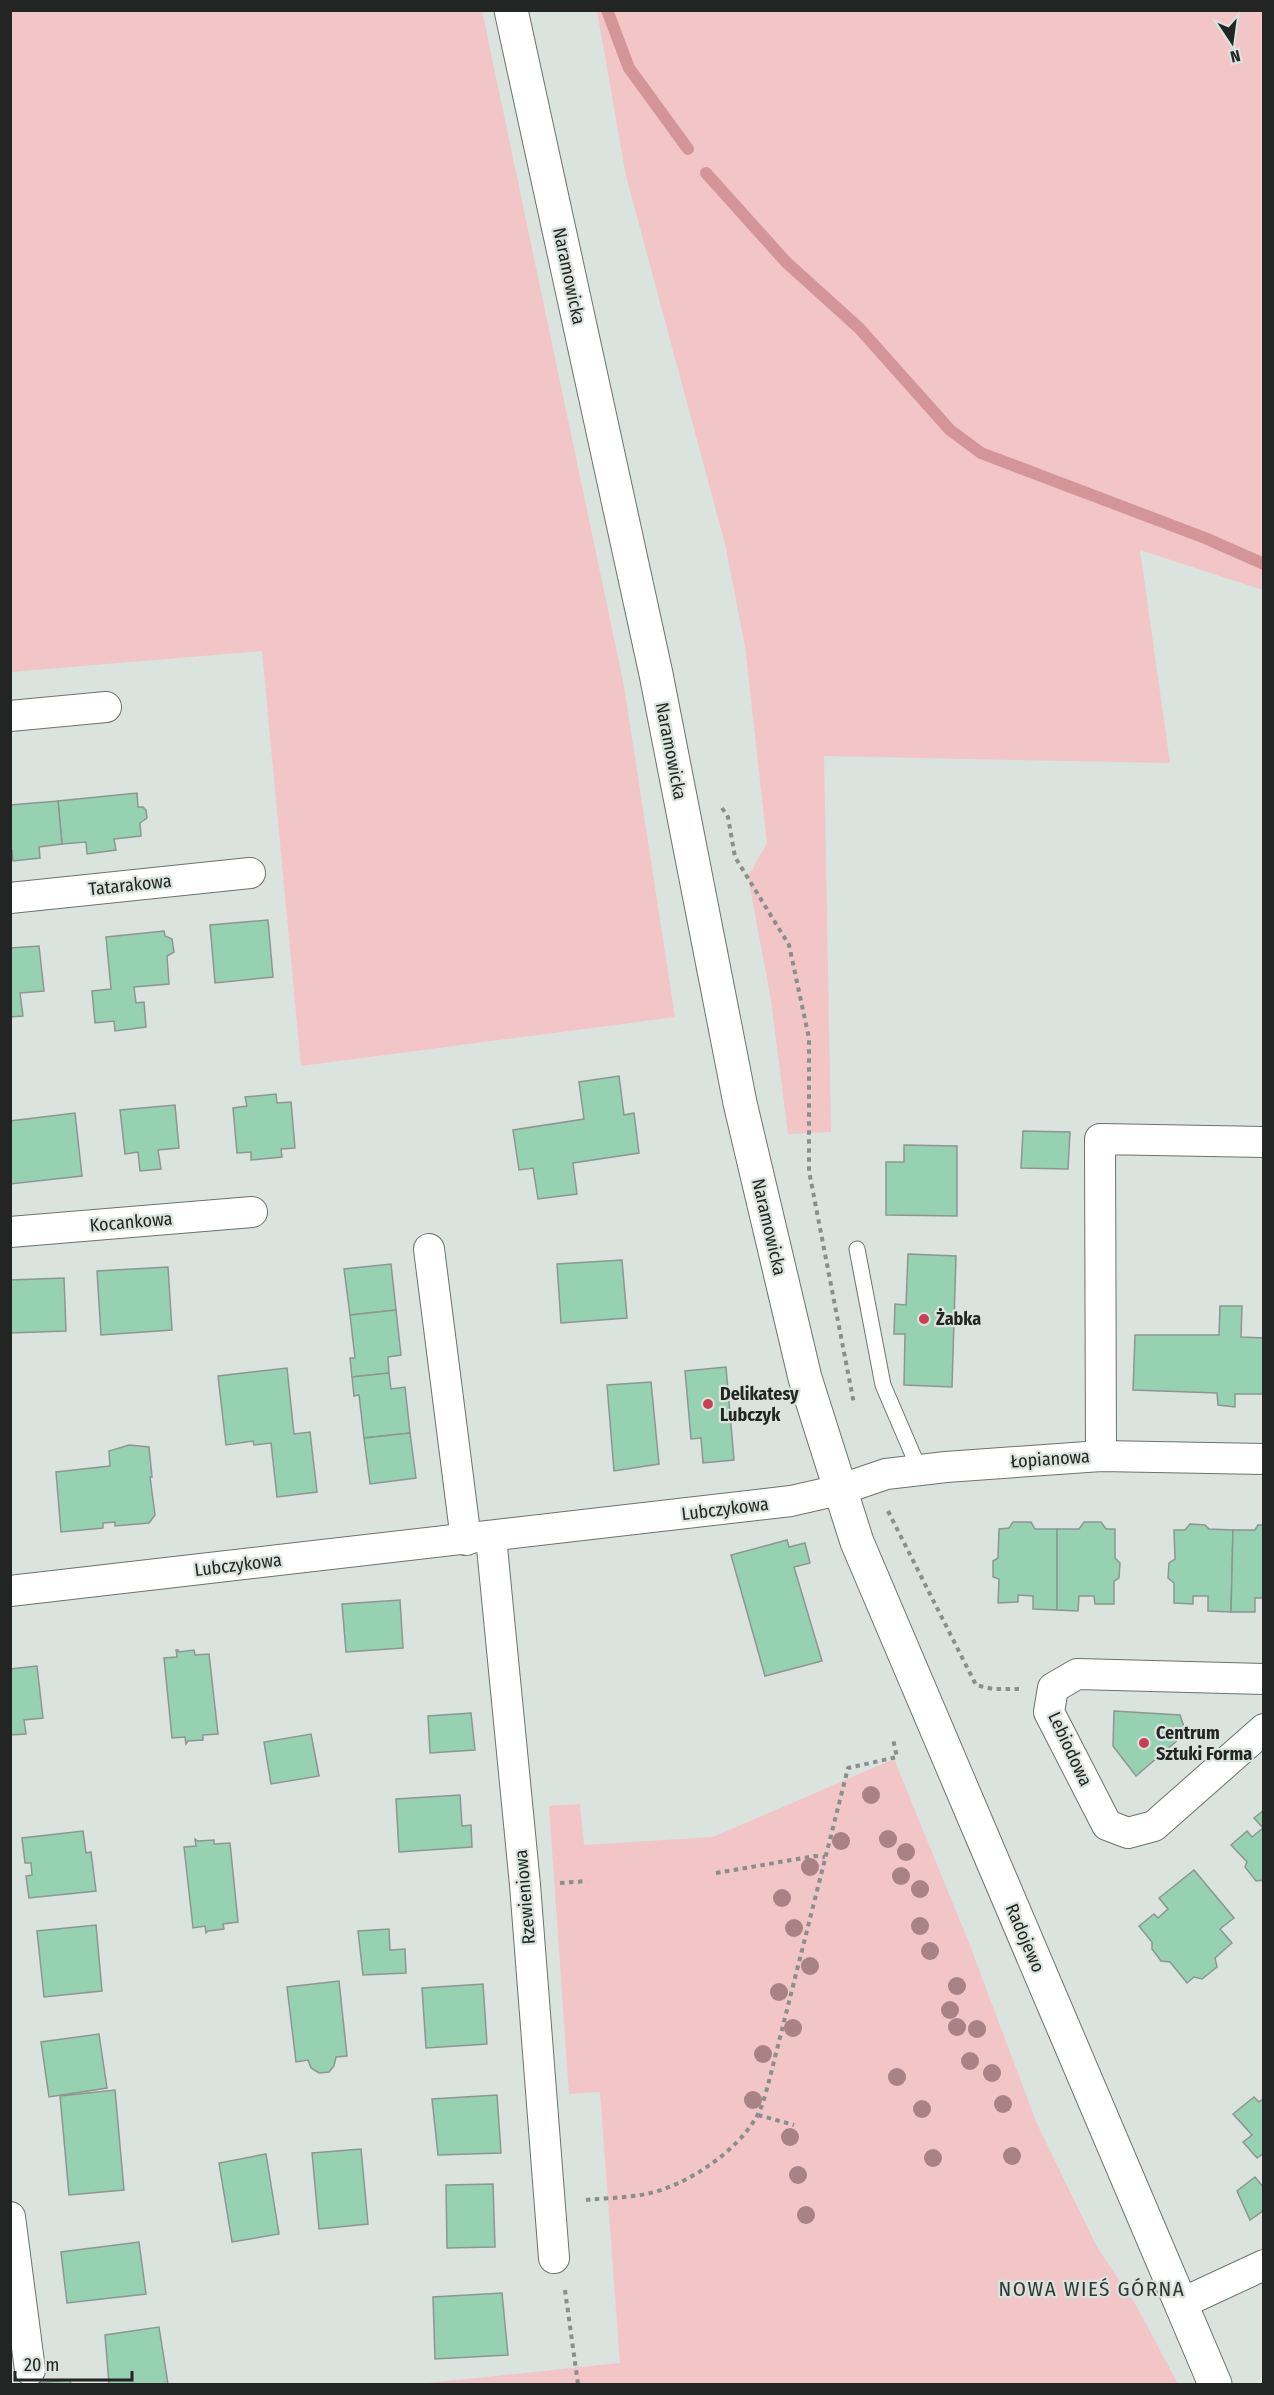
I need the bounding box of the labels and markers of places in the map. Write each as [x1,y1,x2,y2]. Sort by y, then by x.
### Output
place label: Żabka [936,1308,981,1330]
marker: Żabka [917,1312,931,1326]
place label: Delikatesy Lubczyk [720,1383,799,1426]
marker: Delikatesy Lubczyk [701,1397,715,1411]
place label: Centrum Sztuki Forma [1156,1722,1252,1765]
marker: Centrum Sztuki Forma [1137,1736,1151,1750]

